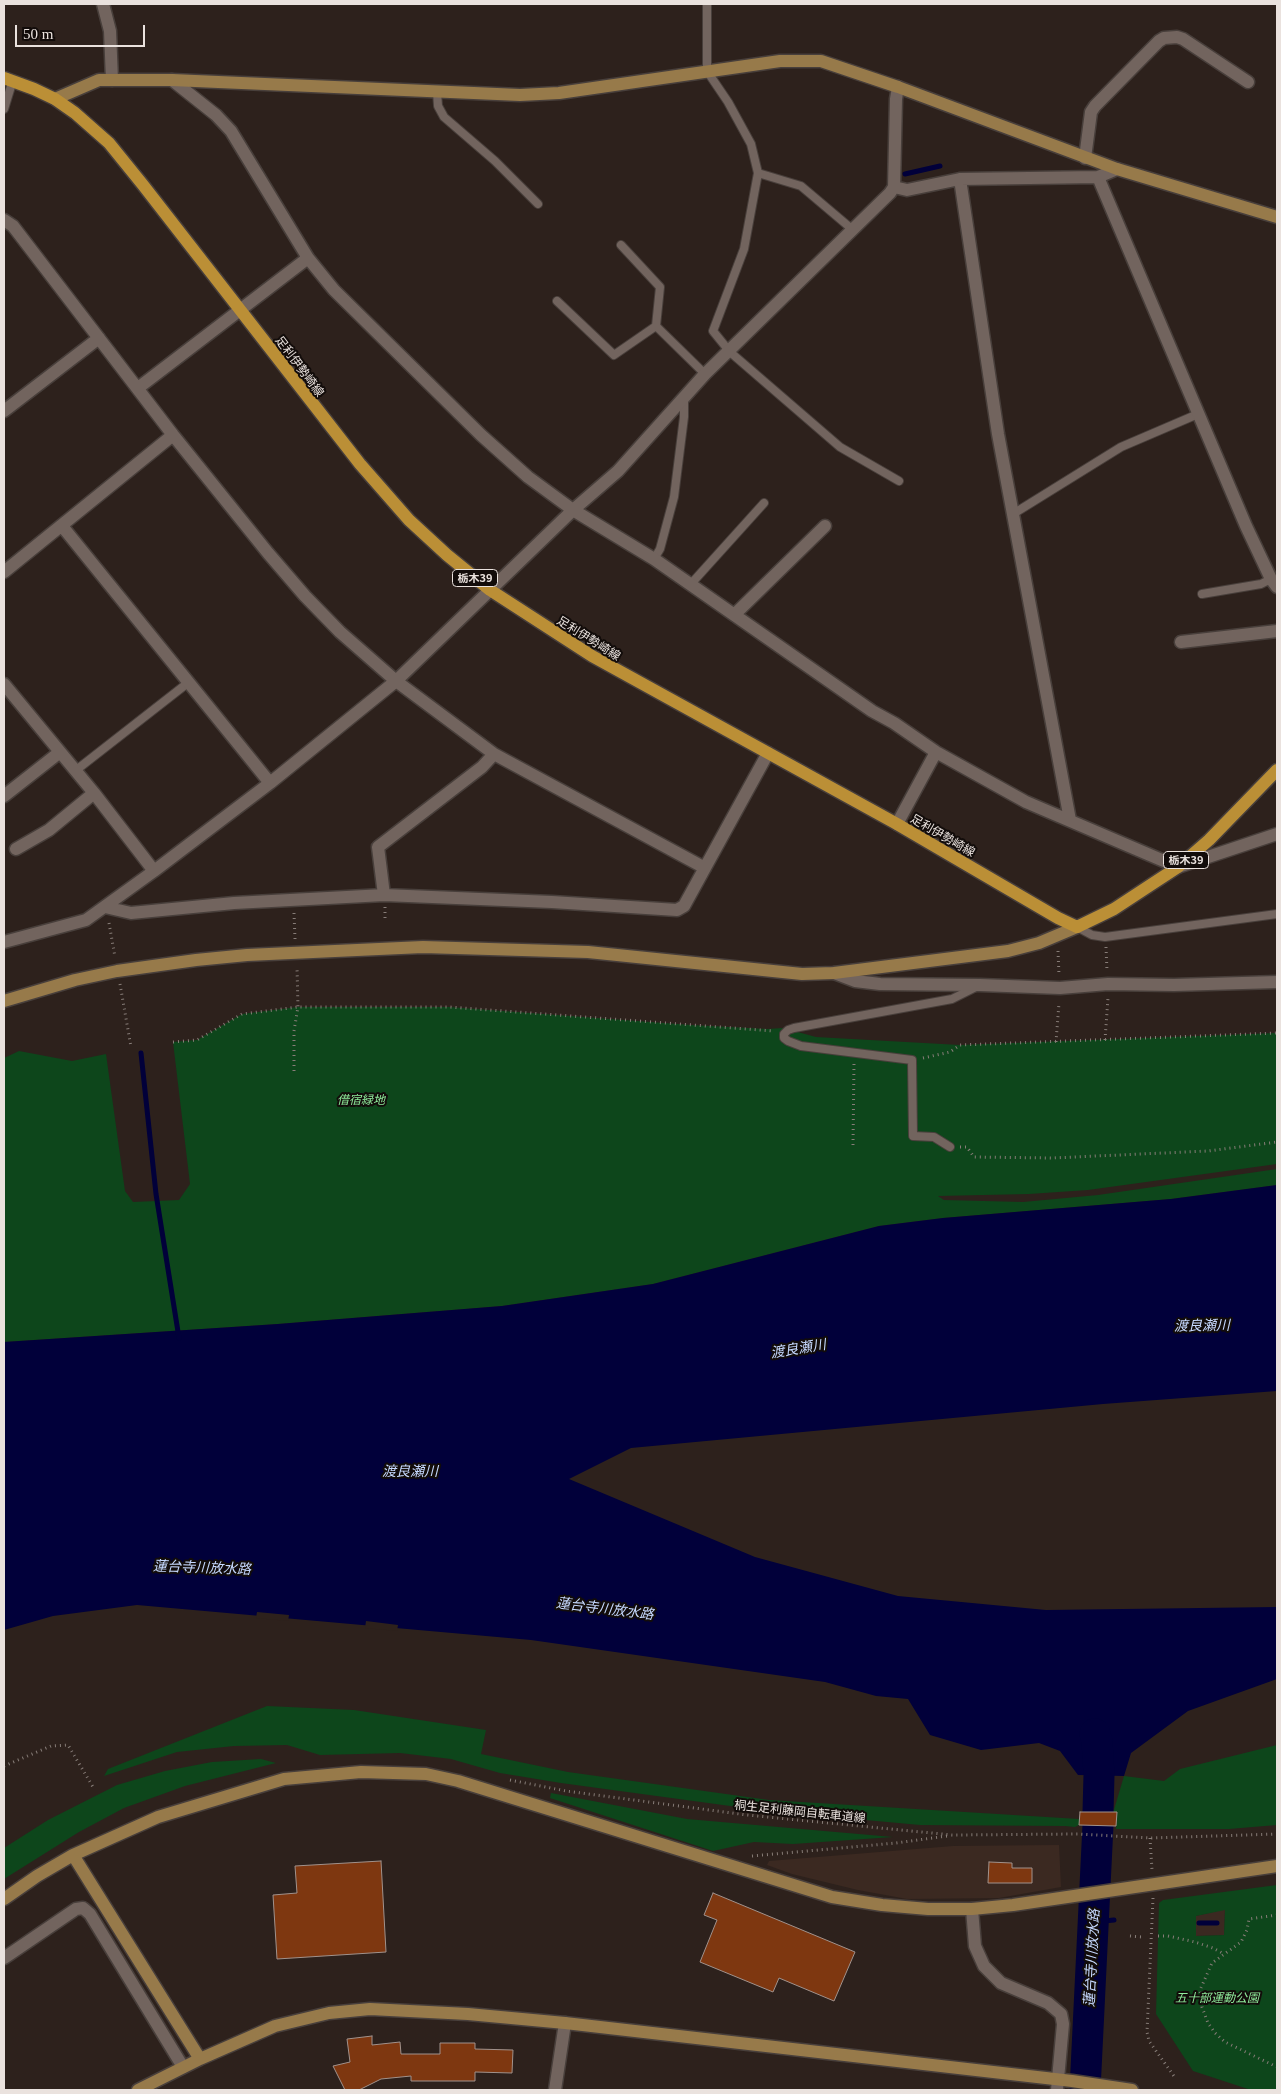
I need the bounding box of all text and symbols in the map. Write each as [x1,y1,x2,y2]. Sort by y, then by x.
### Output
scale bar [18,15,148,47]
text: 50 m [23,26,53,42]
street label: 足利伊勢崎線 [273,333,327,399]
road number: 栃木39 [452,570,498,586]
street label: 足利伊勢崎線 [555,613,623,663]
street label: 足利伊勢崎線 [908,811,978,859]
road number: 栃木39 [1164,852,1208,868]
park label: 借宿緑地 [337,1092,385,1106]
water label: 渡良瀬川 [1174,1316,1230,1334]
water label: 渡良瀬川 [769,1335,827,1361]
water label: 渡良瀬川 [382,1463,438,1479]
water label: 蓮台寺川放水路 [153,1557,251,1577]
water label: 蓮台寺川放水路 [555,1594,655,1622]
street label: 桐生足利藤岡自転車道線 [734,1797,866,1825]
water label: 蓮台寺川放水路 [1080,1909,1102,2007]
park label: 五十部運動公園 [1175,1990,1259,2004]

